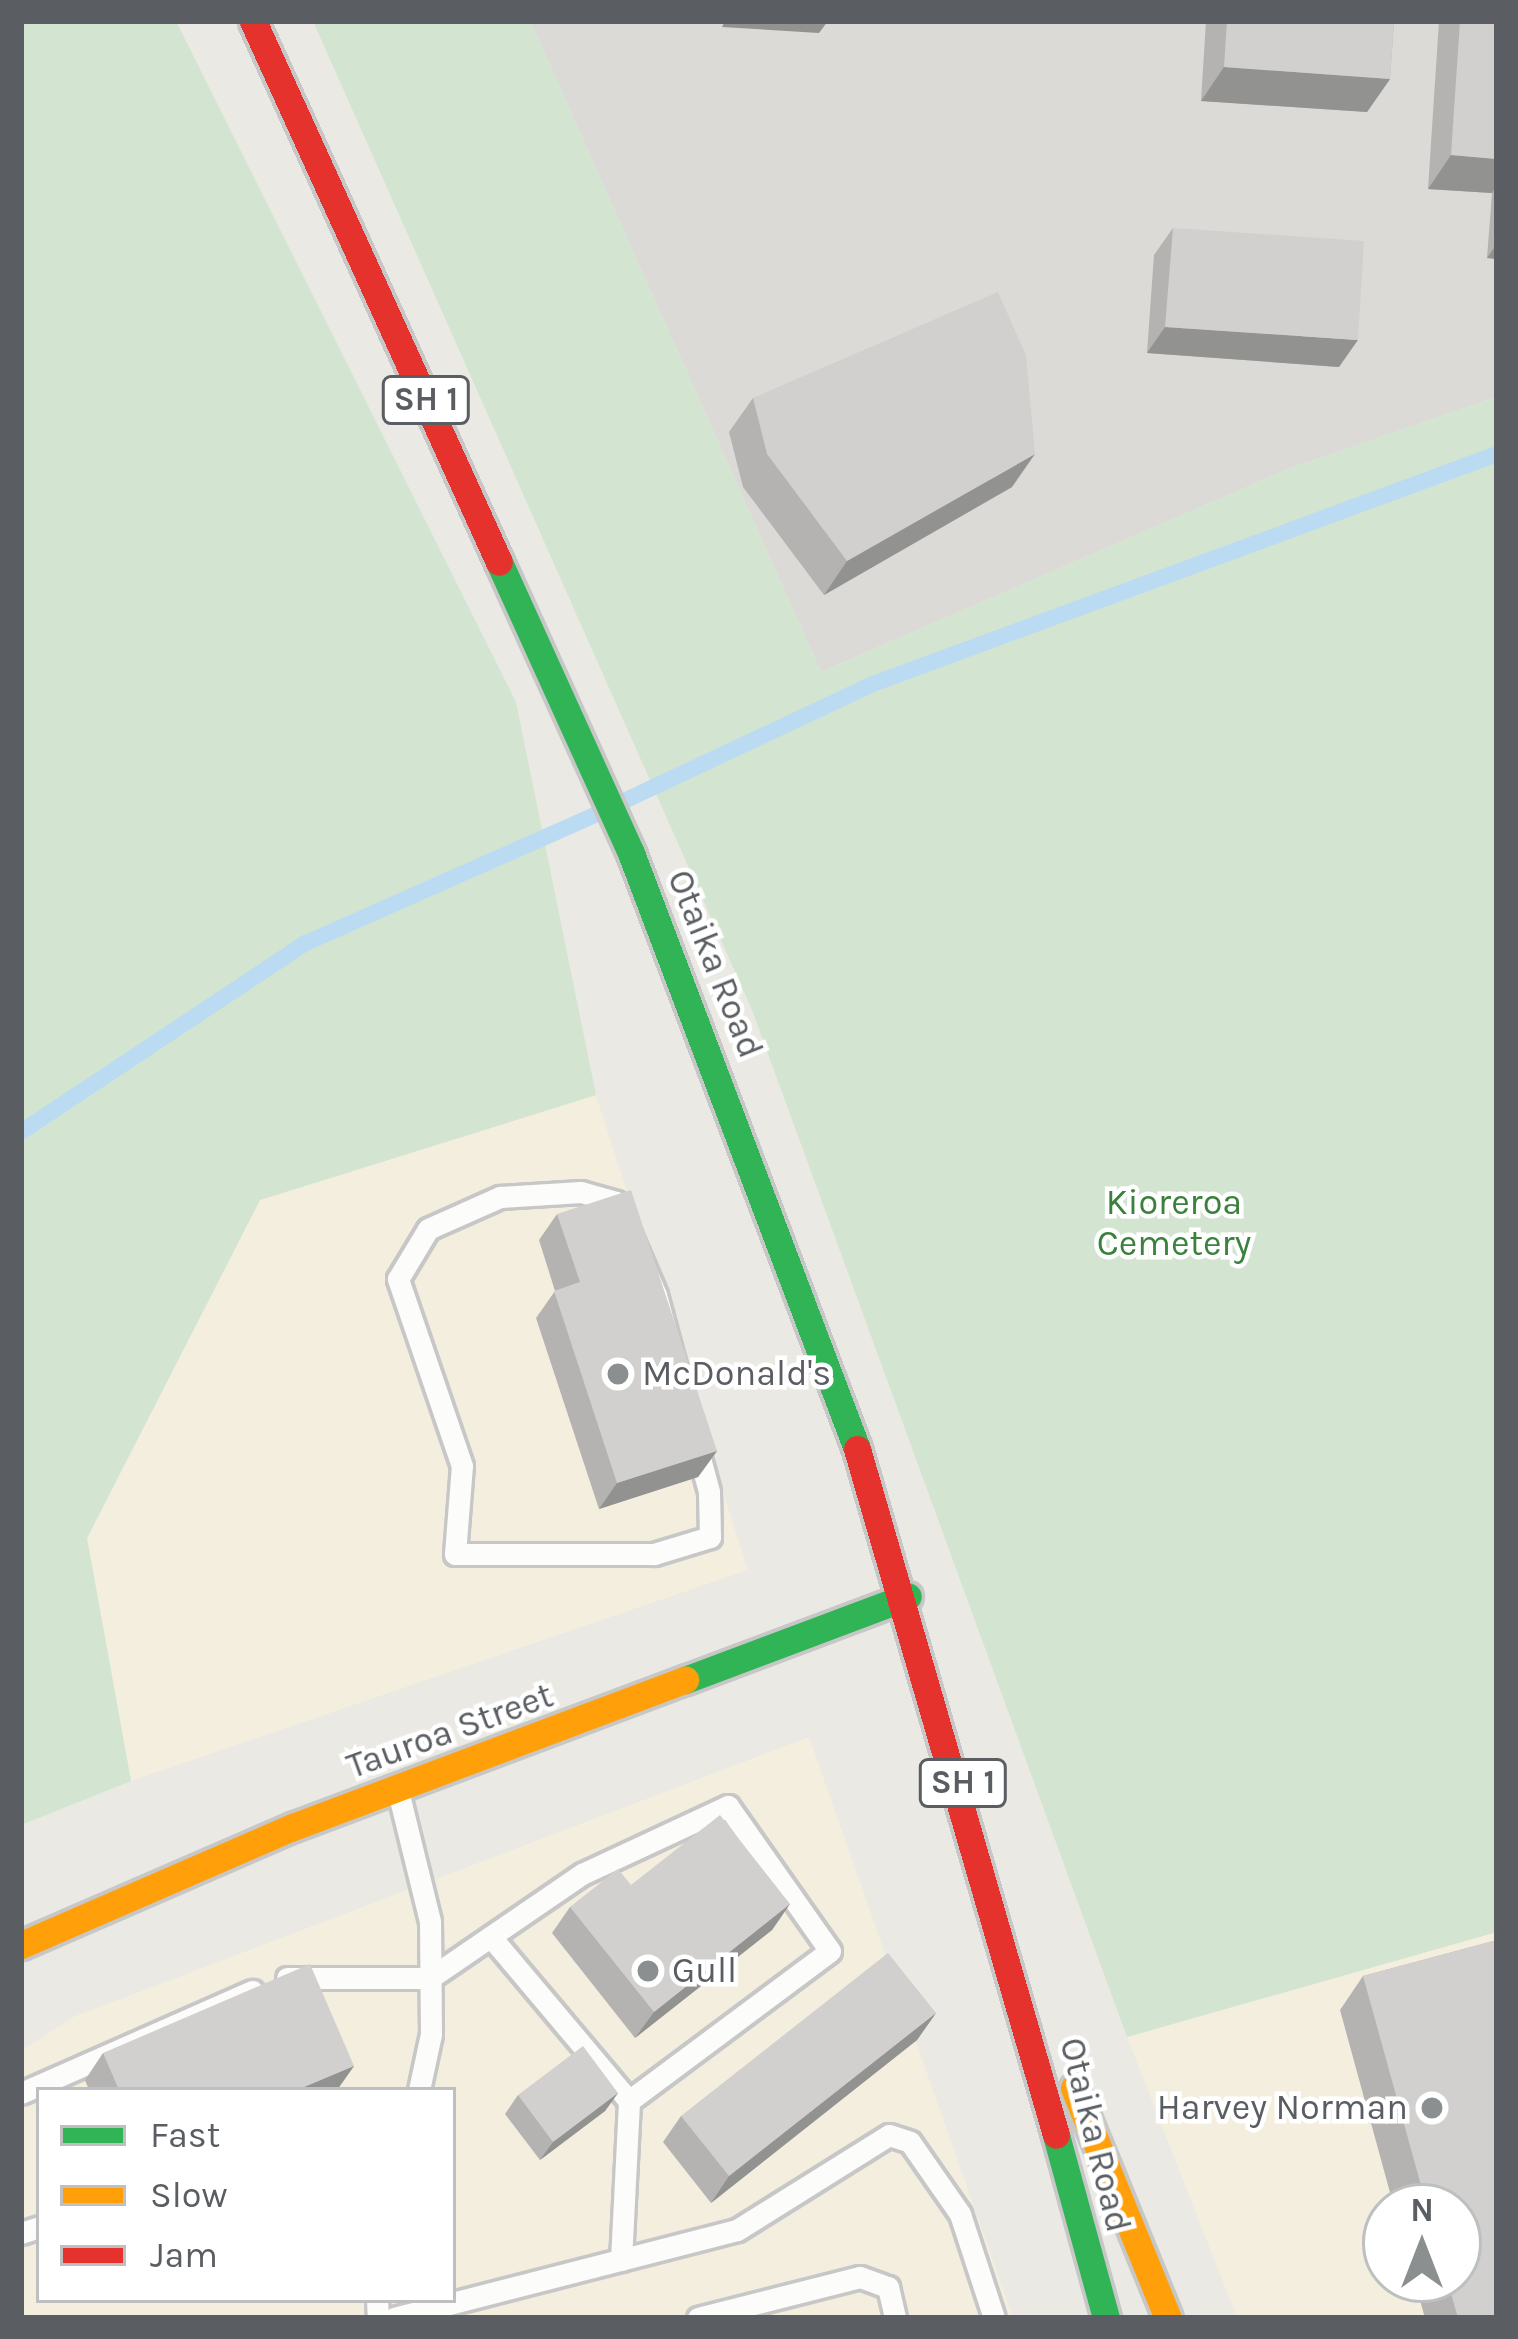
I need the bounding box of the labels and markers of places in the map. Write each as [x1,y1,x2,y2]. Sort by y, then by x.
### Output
place label: McDonald's [642,1352,831,1396]
marker: McDonald's [605,1361,631,1387]
place label: Gull [672,1949,737,1993]
marker: Gull [635,1958,661,1984]
place label: Harvey Norman [1157,2086,1408,2130]
marker: Harvey Norman [1419,2095,1445,2121]

